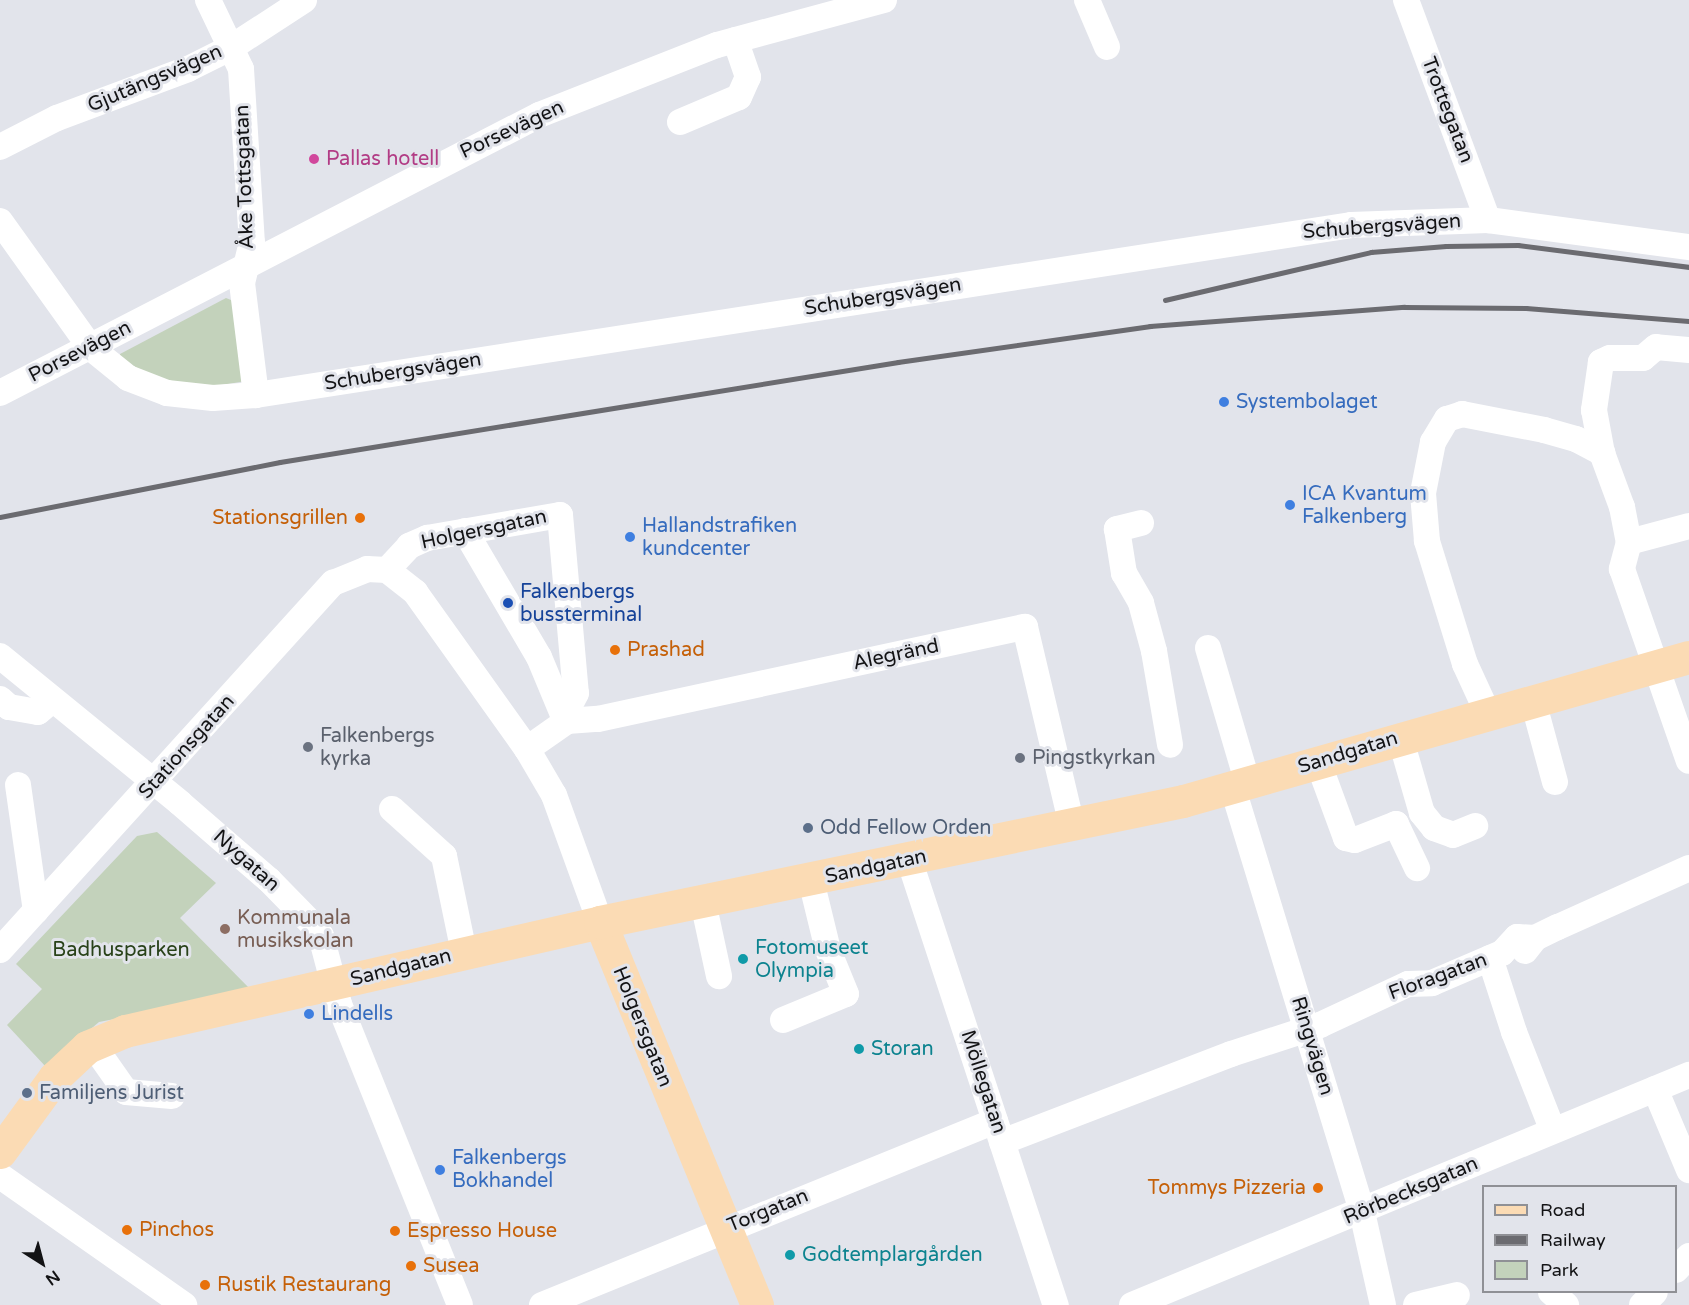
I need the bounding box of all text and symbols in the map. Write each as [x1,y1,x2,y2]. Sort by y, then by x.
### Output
street label: Gjutängsvägen [84,40,226,118]
street label: Trottegatan [1416,54,1478,166]
street label: Porsevägen [456,96,568,164]
street label: Åke Tottsgatan [230,104,260,250]
place label: Pallas hotell [326,147,439,171]
marker: Pallas hotell [307,152,321,166]
street label: Schubergsvägen [1302,209,1462,245]
street label: Schubergsvägen [803,273,963,321]
street label: Porsevägen [25,316,135,388]
street label: Schubergsvägen [323,348,483,396]
place label: Systembolaget [1236,390,1378,414]
marker: Systembolaget [1217,395,1231,409]
place label: ICA Kvantum Falkenberg [1302,482,1427,529]
marker: ICA Kvantum Falkenberg [1283,498,1297,512]
street label: Holgersgatan [419,505,549,555]
place label: Stationsgrillen [212,506,348,530]
marker: Stationsgrillen [353,511,367,525]
place label: Hallandstrafiken kundcenter [642,514,797,561]
marker: Hallandstrafiken kundcenter [623,530,637,544]
place label: Falkenbergs bussterminal [520,580,642,627]
marker: Falkenbergs bussterminal [501,596,515,610]
street label: Alegränd [851,634,941,676]
place label: Prashad [627,638,705,662]
marker: Prashad [608,643,622,657]
street label: Stationsgatan [134,690,240,804]
place label: Falkenbergs kyrka [320,724,435,771]
street label: Sandgatan [1295,726,1401,780]
marker: Falkenbergs kyrka [301,740,315,754]
place label: Pingstkyrkan [1032,746,1156,770]
marker: Pingstkyrkan [1013,751,1027,765]
place label: Odd Fellow Orden [820,816,992,840]
marker: Odd Fellow Orden [801,821,815,835]
street label: Nygatan [208,825,284,897]
street label: Sandgatan [823,845,929,889]
place label: Kommunala musikskolan [237,906,354,953]
marker: Kommunala musikskolan [218,922,232,936]
place label: Fotomuseet Olympia [755,936,868,983]
park label: Badhusparken [52,938,190,962]
street label: Sandgatan [348,944,454,992]
street label: Floragatan [1386,948,1490,1006]
marker: Fotomuseet Olympia [736,952,750,966]
street label: Holgersgatan [607,963,677,1091]
street label: Ringvägen [1286,994,1338,1098]
place label: Lindells [321,1002,393,1026]
marker: Lindells [302,1007,316,1021]
street label: Möllegatan [955,1027,1011,1137]
place label: Storan [871,1037,934,1061]
marker: Storan [852,1042,866,1056]
place label: Familjens Jurist [39,1081,184,1105]
marker: Familjens Jurist [20,1086,34,1100]
place label: Falkenbergs Bokhandel [452,1146,567,1193]
street label: Rörbecksgatan [1340,1152,1482,1230]
marker: Falkenbergs Bokhandel [433,1163,447,1177]
place label: Tommys Pizzeria [1147,1176,1306,1200]
marker: Tommys Pizzeria [1311,1181,1325,1195]
street label: Torgatan [724,1184,812,1238]
legend [1482,1185,1677,1293]
text: Road [1540,1199,1585,1221]
place label: Pinchos [139,1218,214,1242]
place label: Espresso House [407,1219,557,1243]
marker: Pinchos [120,1223,134,1237]
marker: Espresso House [388,1224,402,1238]
text: Railway [1540,1229,1606,1251]
north arrow [12,1233,72,1293]
place label: Godtemplargården [802,1243,983,1267]
marker: Godtemplargården [783,1248,797,1262]
place label: Susea [423,1254,479,1278]
marker: Susea [404,1259,418,1273]
text: Park [1540,1259,1578,1281]
text: N [42,1266,64,1289]
place label: Rustik Restaurang [217,1273,391,1297]
marker: Rustik Restaurang [198,1278,212,1292]

